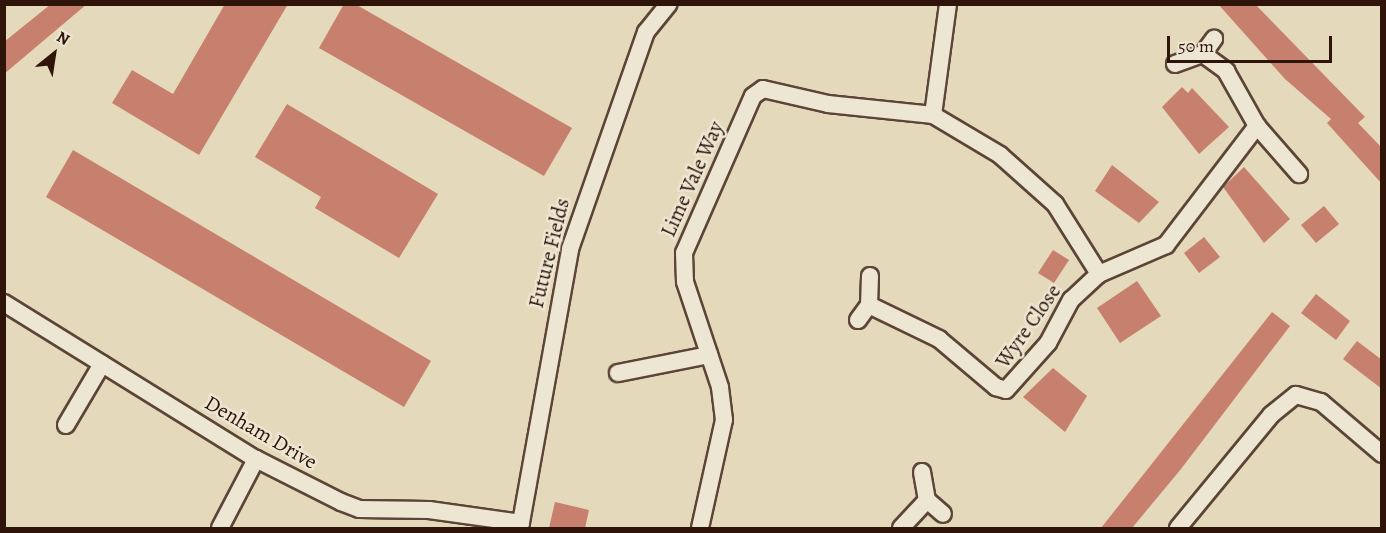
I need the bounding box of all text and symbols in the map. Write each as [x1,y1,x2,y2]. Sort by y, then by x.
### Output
north arrow [24,24,84,84]
scale bar [1170,24,1335,62]
text: N [52,26,74,51]
text: 50 m [1178,34,1214,58]
street label: Lime Vale Way [655,117,729,241]
street label: Future Fields [523,195,575,311]
street label: Wyre Close [990,279,1066,373]
street label: Denham Drive [200,390,322,474]

